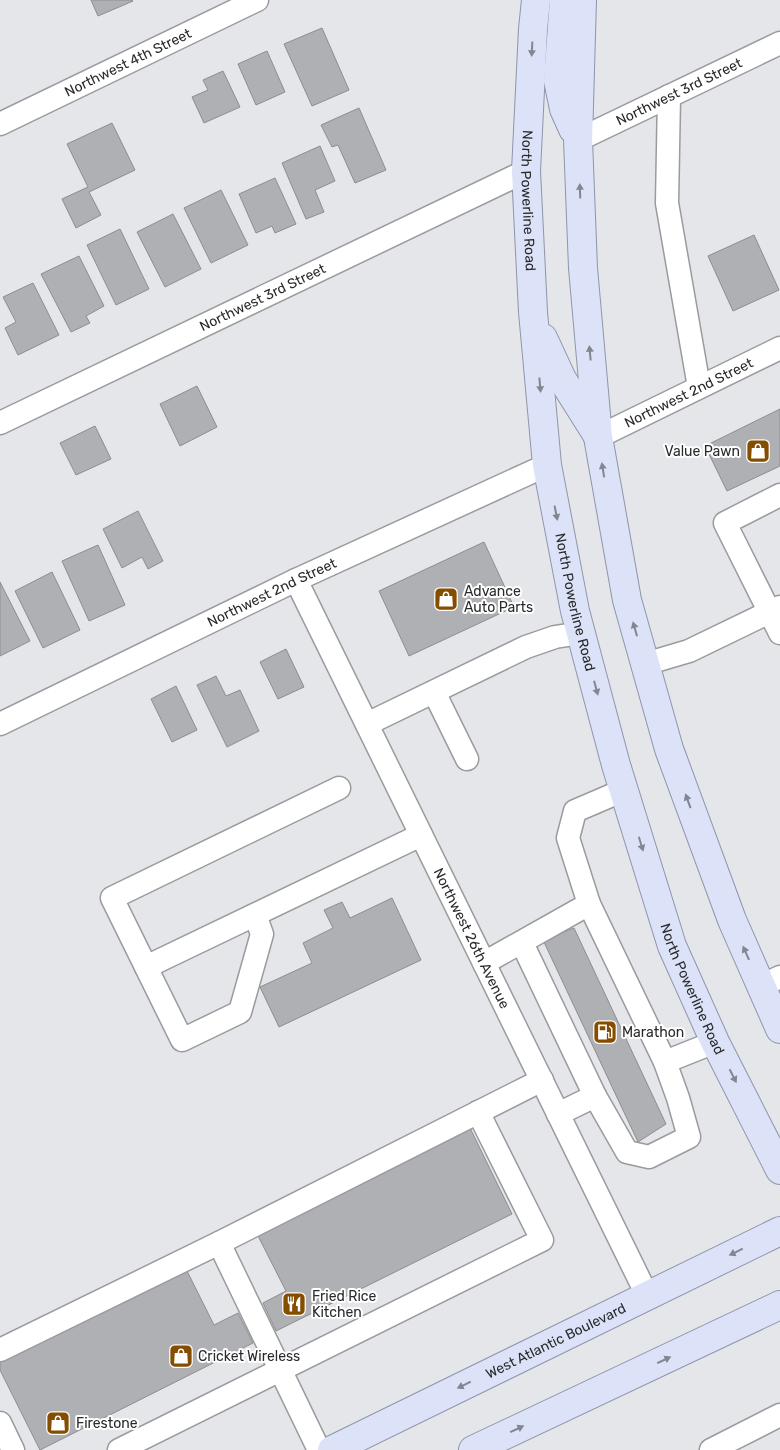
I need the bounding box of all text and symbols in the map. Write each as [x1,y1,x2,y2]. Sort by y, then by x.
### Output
street label: Northwest 4th Street [62,24,194,100]
one-way arrow [528,41,536,57]
street label: Northwest 3rd Street [613,54,745,129]
street label: North Powerline Road [517,130,539,272]
one-way arrow [576,183,584,199]
street label: Northwest 3rd Street [197,260,329,335]
one-way arrow [586,345,594,361]
street label: Northwest 2nd Street [622,354,756,431]
one-way arrow [536,378,544,394]
shop icon: Value Pawn [745,438,771,464]
place label: Value Pawn [665,443,740,460]
one-way arrow [599,461,607,477]
one-way arrow [552,505,560,521]
street label: North Powerline Road [552,531,599,673]
street label: Northwest 2nd Street [204,554,339,630]
place label: Advance Auto Parts [464,583,533,616]
shop icon: Advance Auto Parts [433,586,459,612]
one-way arrow [631,621,639,637]
one-way arrow [592,681,600,696]
one-way arrow [684,793,692,808]
one-way arrow [637,837,645,852]
street label: Northwest 26th Avenue [430,865,514,1012]
street label: North Powerline Road [657,921,728,1057]
one-way arrow [742,946,750,960]
fuel station icon: Marathon [592,1019,618,1045]
place label: Marathon [622,1024,684,1041]
one-way arrow [729,1069,737,1083]
one-way arrow [729,1249,743,1257]
place label: Fried Rice Kitchen [312,1288,377,1321]
restaurant icon: Fried Rice Kitchen [281,1291,307,1317]
street label: West Atlantic Boulevard [483,1299,629,1382]
shop icon: Cricket Wireless [168,1343,194,1369]
place label: Cricket Wireless [198,1348,300,1365]
one-way arrow [657,1356,671,1364]
one-way arrow [457,1381,471,1389]
shop icon: Firestone [45,1410,71,1436]
place label: Firestone [76,1415,138,1432]
one-way arrow [510,1425,524,1433]

